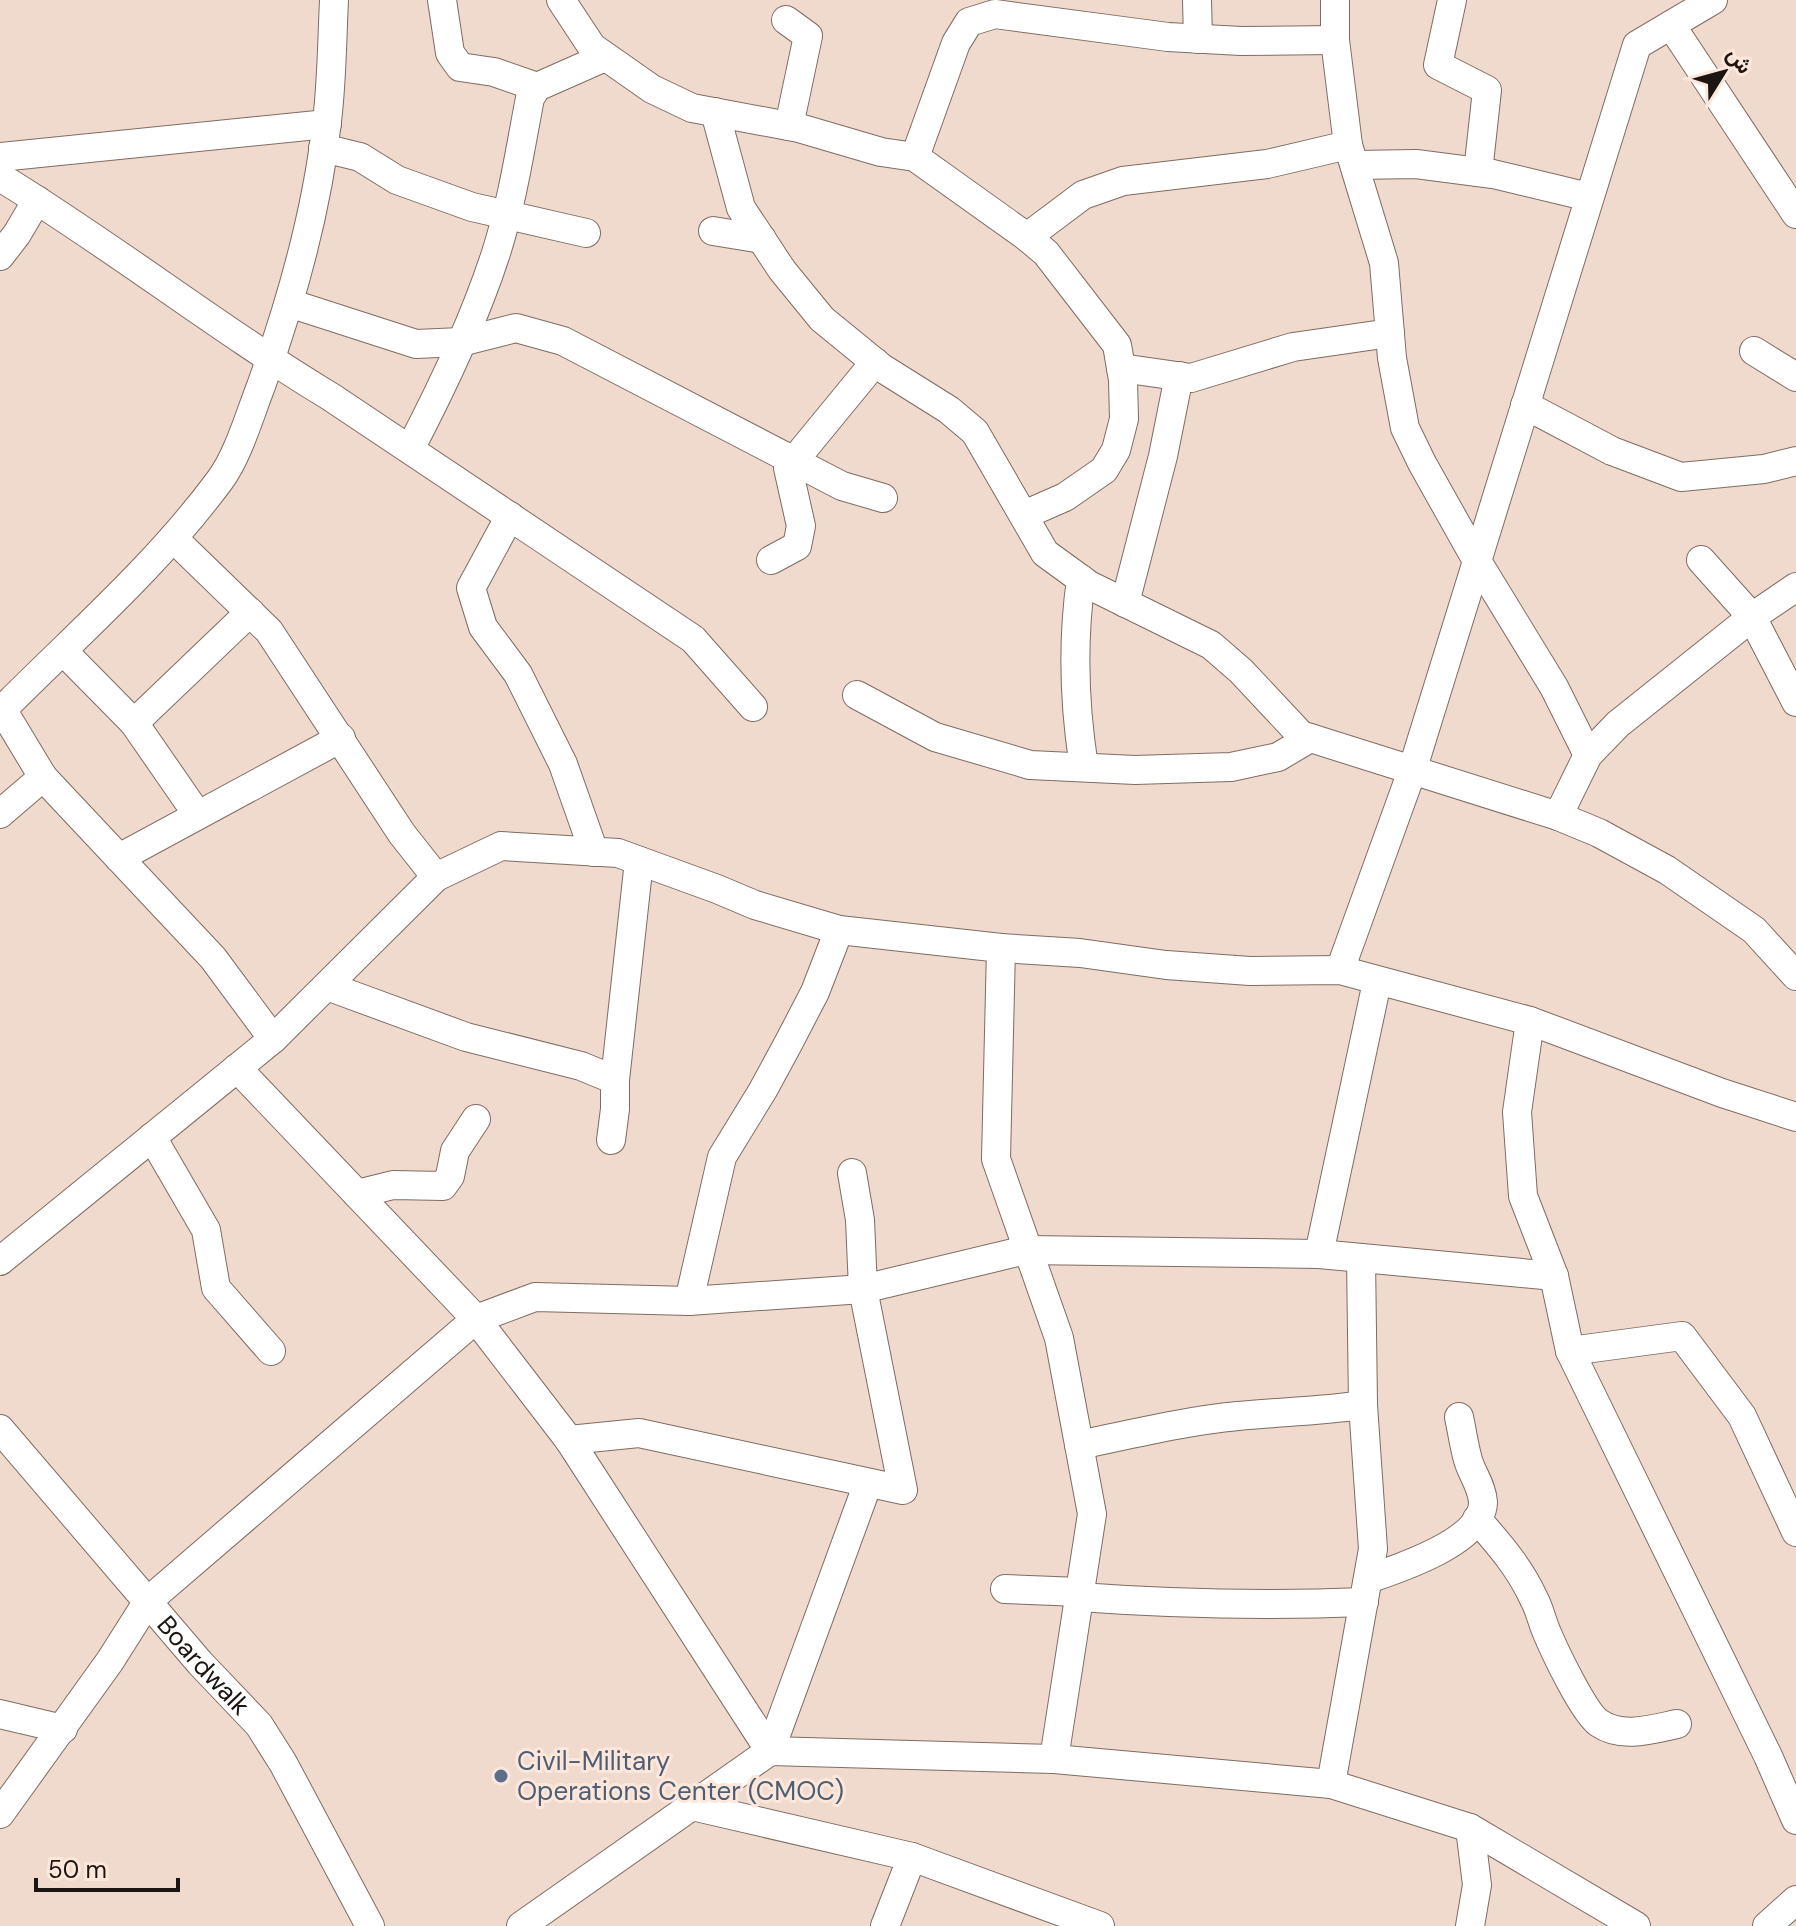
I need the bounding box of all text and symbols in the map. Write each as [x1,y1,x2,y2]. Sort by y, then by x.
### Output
north arrow [1684,32,1764,112]
text: ش [1720,41,1759,80]
street label: Boardwalk [150,1608,258,1722]
place label: Civil-Military Operations Center (CMOC) [517,1744,844,1808]
marker: Civil-Military Operations Center (CMOC) [492,1767,510,1785]
scale bar [36,1842,178,1892]
text: 50 m [48,1854,107,1885]

